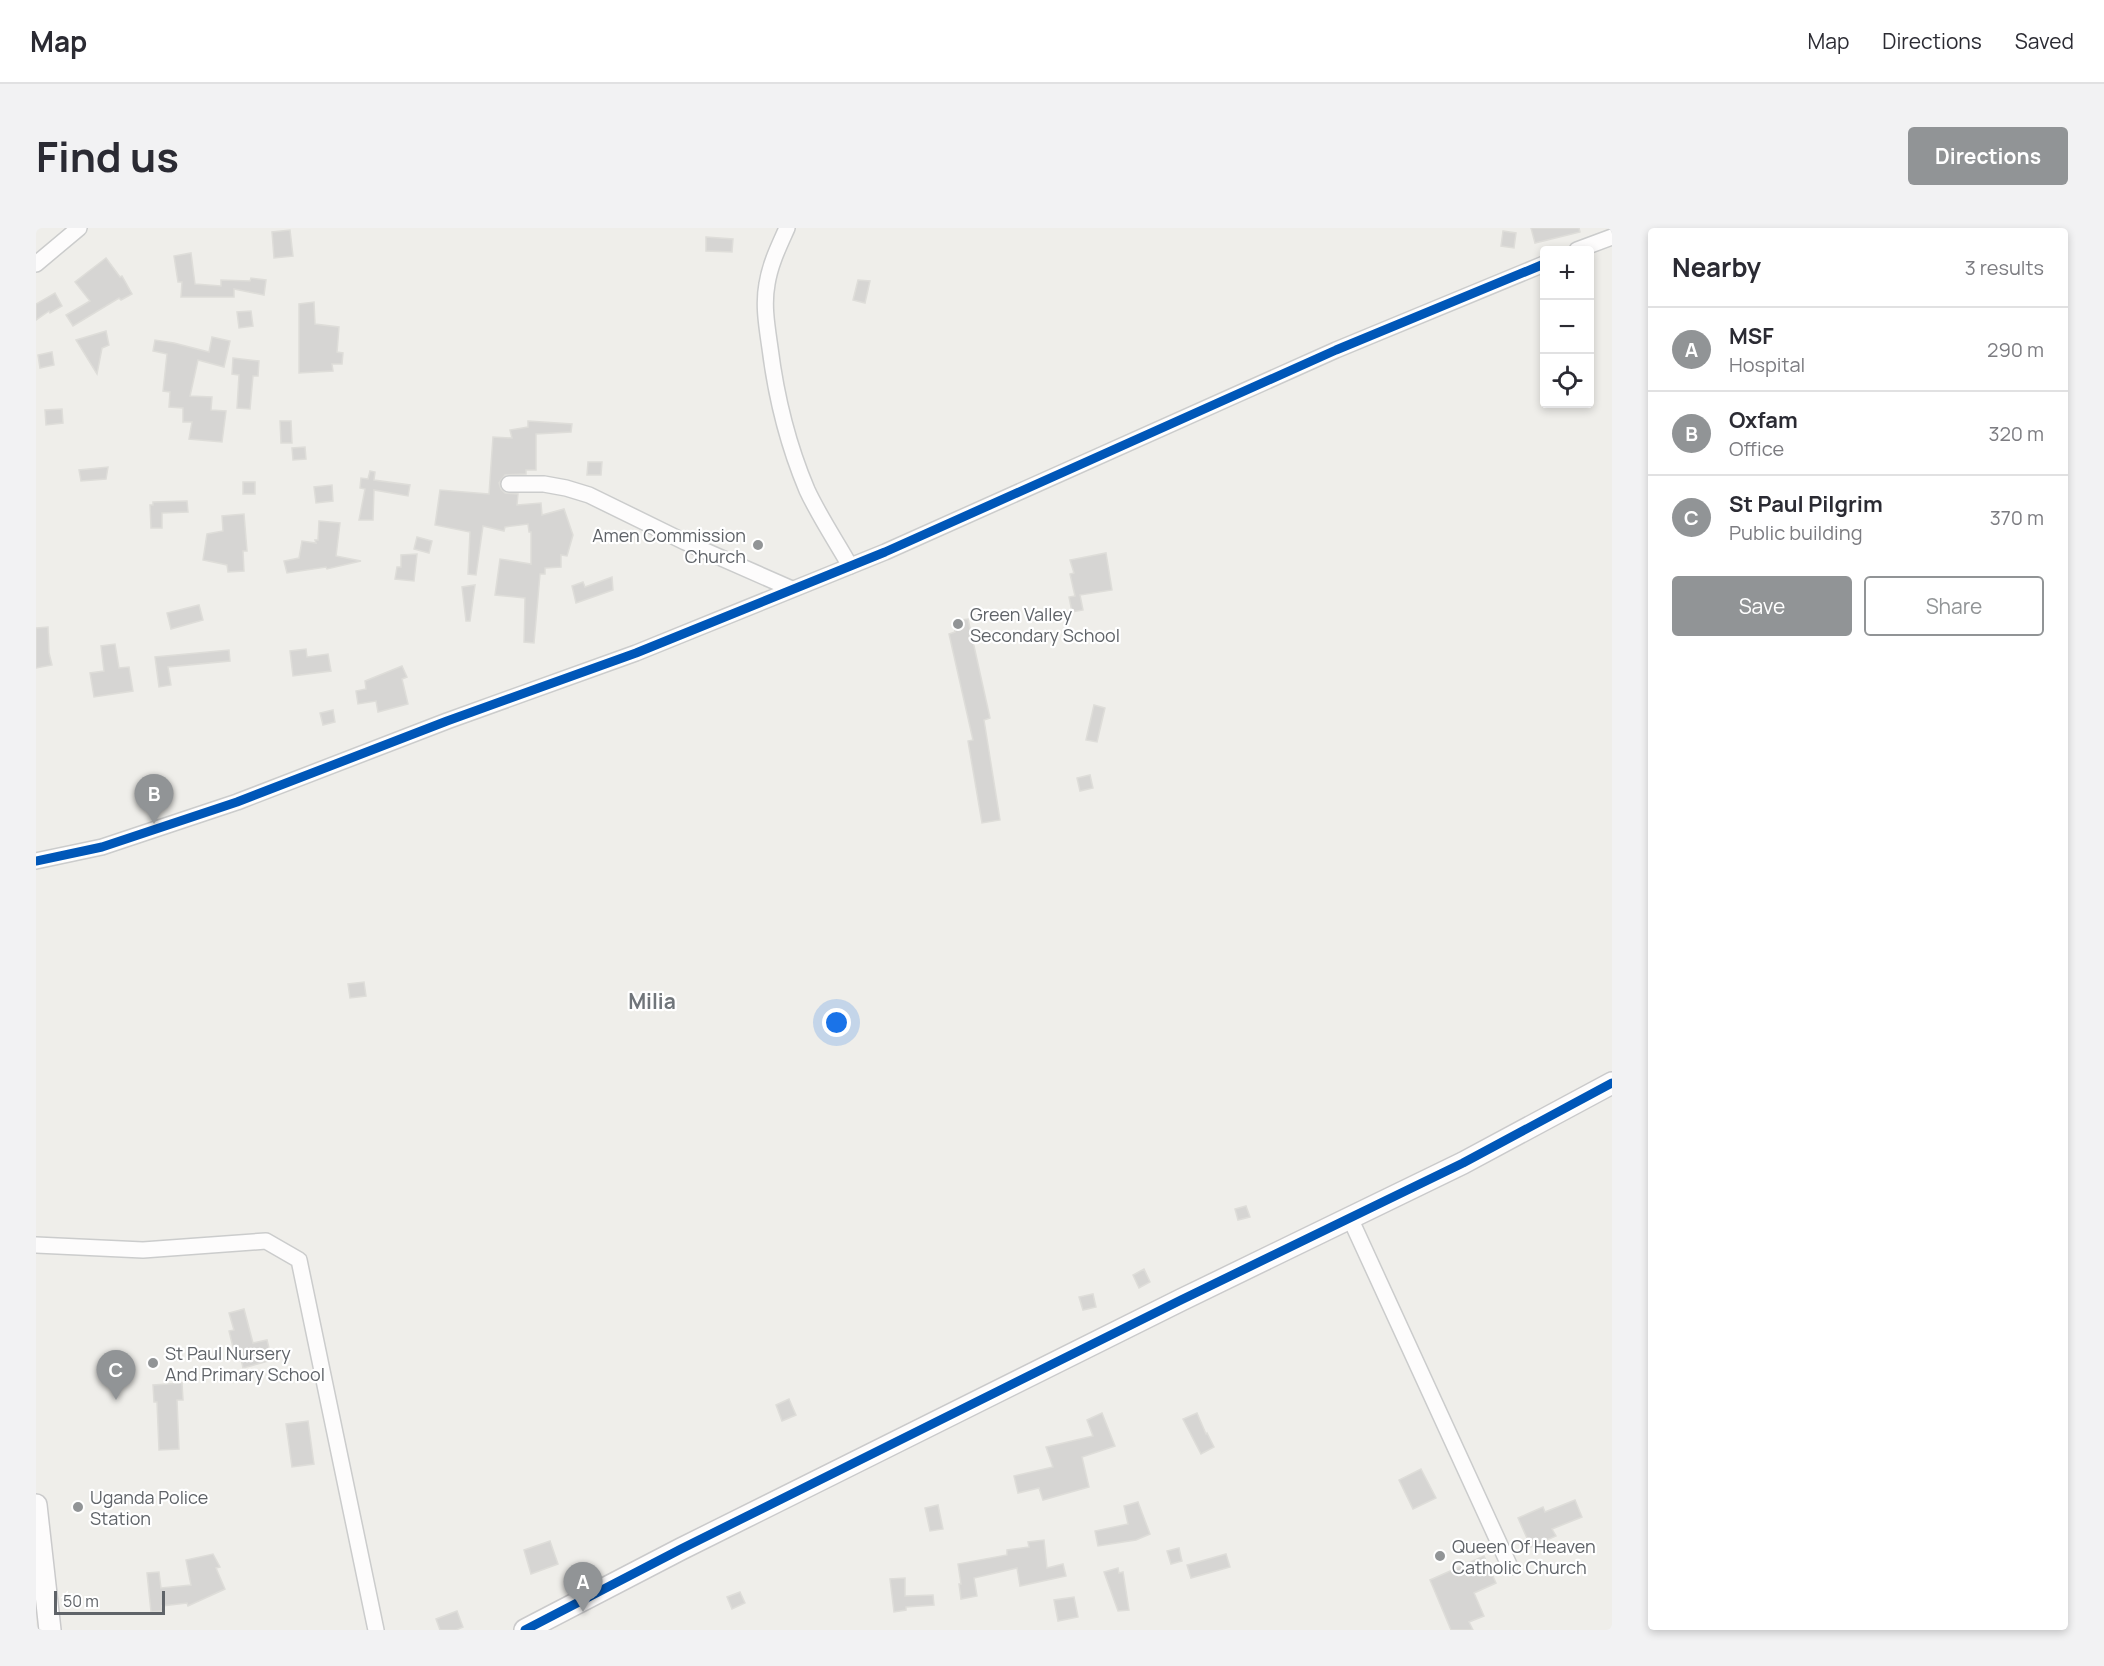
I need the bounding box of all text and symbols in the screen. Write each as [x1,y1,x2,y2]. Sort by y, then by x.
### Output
text: Map [30,22,87,60]
text: Map [1808,27,1849,55]
text: Directions [1882,27,1982,55]
text: Saved [2015,27,2074,55]
text: Find us [36,127,179,185]
button: Directions [1908,127,2068,185]
map controls [1540,246,1594,408]
button: + [1540,246,1594,300]
text: Nearby [1672,249,1761,285]
text: 3 results [1965,254,2044,281]
button: − [1540,300,1594,354]
text: MSF [1729,321,1774,351]
text: A [1685,336,1698,363]
text: 290 m [1987,336,2044,363]
text: Hospital [1729,351,1805,378]
button: locate [1540,354,1594,408]
text: Oxfam [1729,405,1798,435]
text: B [1685,420,1698,447]
text: 320 m [1988,420,2044,447]
text: Office [1729,435,1784,462]
text: St Paul Pilgrim [1729,489,1883,519]
text: C [1684,504,1699,531]
text: 370 m [1990,504,2044,531]
text: Public building [1729,519,1863,546]
place label: Amen Commission Church [592,523,746,568]
marker: Amen Commission Church [751,538,765,552]
button: Save [1672,576,1852,636]
button: Share [1864,576,2044,636]
place label: Green Valley Secondary School [970,602,1120,647]
marker: Green Valley Secondary School [951,617,965,631]
pin: B [134,774,174,824]
district label: Milia [628,987,676,1015]
your location [822,1008,851,1037]
place label: St Paul Nursery And Primary School [165,1341,325,1386]
pin: C [96,1350,136,1400]
marker: St Paul Nursery And Primary School [146,1356,160,1370]
place label: Uganda Police Station [90,1485,208,1530]
marker: Uganda Police Station [71,1500,85,1514]
place label: Queen Of Heaven Catholic Church [1452,1534,1596,1579]
marker: Queen Of Heaven Catholic Church [1433,1549,1447,1563]
pin: A [564,1562,602,1612]
scale bar [54,1588,165,1616]
text: 50 m [63,1590,99,1612]

